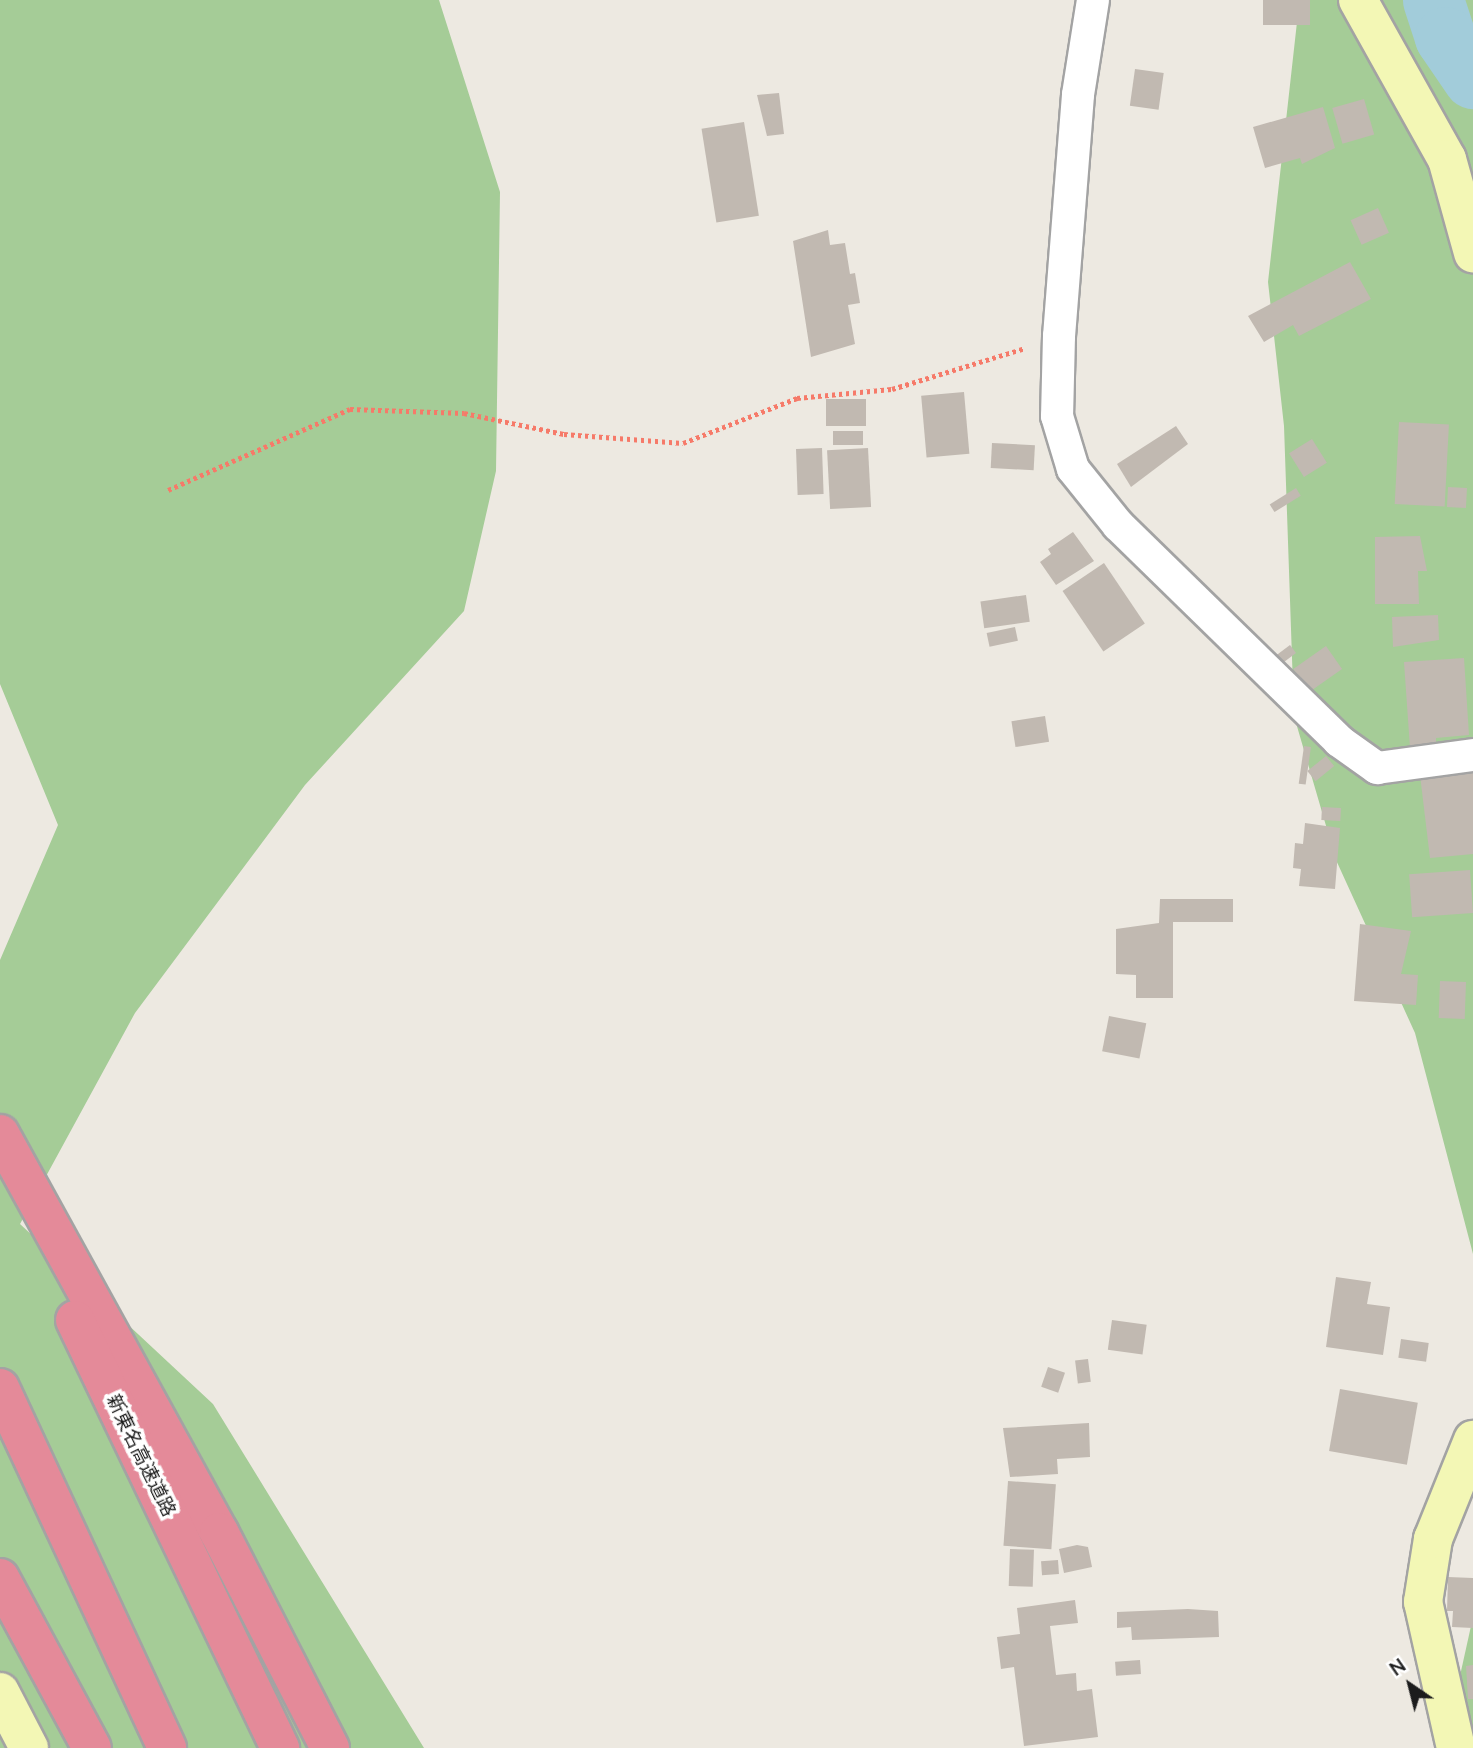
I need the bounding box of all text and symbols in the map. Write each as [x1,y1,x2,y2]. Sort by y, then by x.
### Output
street label: 新東名高速道路 [101,1391,179,1521]
north arrow [1375,1650,1445,1720]
text: N [1385,1653,1411,1683]

